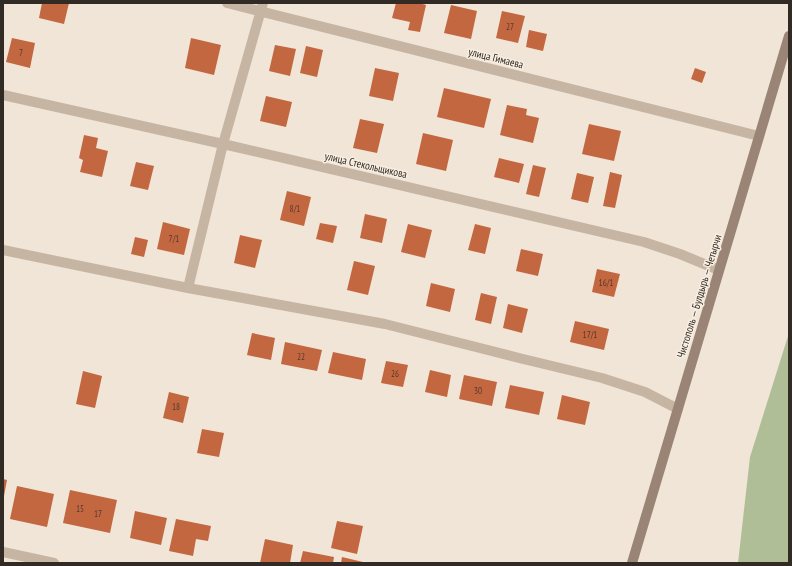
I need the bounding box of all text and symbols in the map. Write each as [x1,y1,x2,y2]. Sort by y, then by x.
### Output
house number: 27 [506,21,514,32]
street label: улица Гимаева [467,44,525,72]
house number: 7 [19,47,23,58]
street label: улица Стекольщикова [323,149,409,181]
house number: 8/1 [290,203,300,214]
street label: Чистополь — Булдырь — Четырчи [674,232,724,359]
house number: 7/1 [169,233,179,244]
house number: 16/1 [599,277,613,288]
house number: 17/1 [583,329,597,340]
house number: 22 [297,351,305,362]
house number: 26 [391,368,399,379]
house number: 30 [474,385,482,396]
house number: 18 [172,401,180,412]
house number: 15 [76,503,84,514]
house number: 17 [94,508,102,519]

